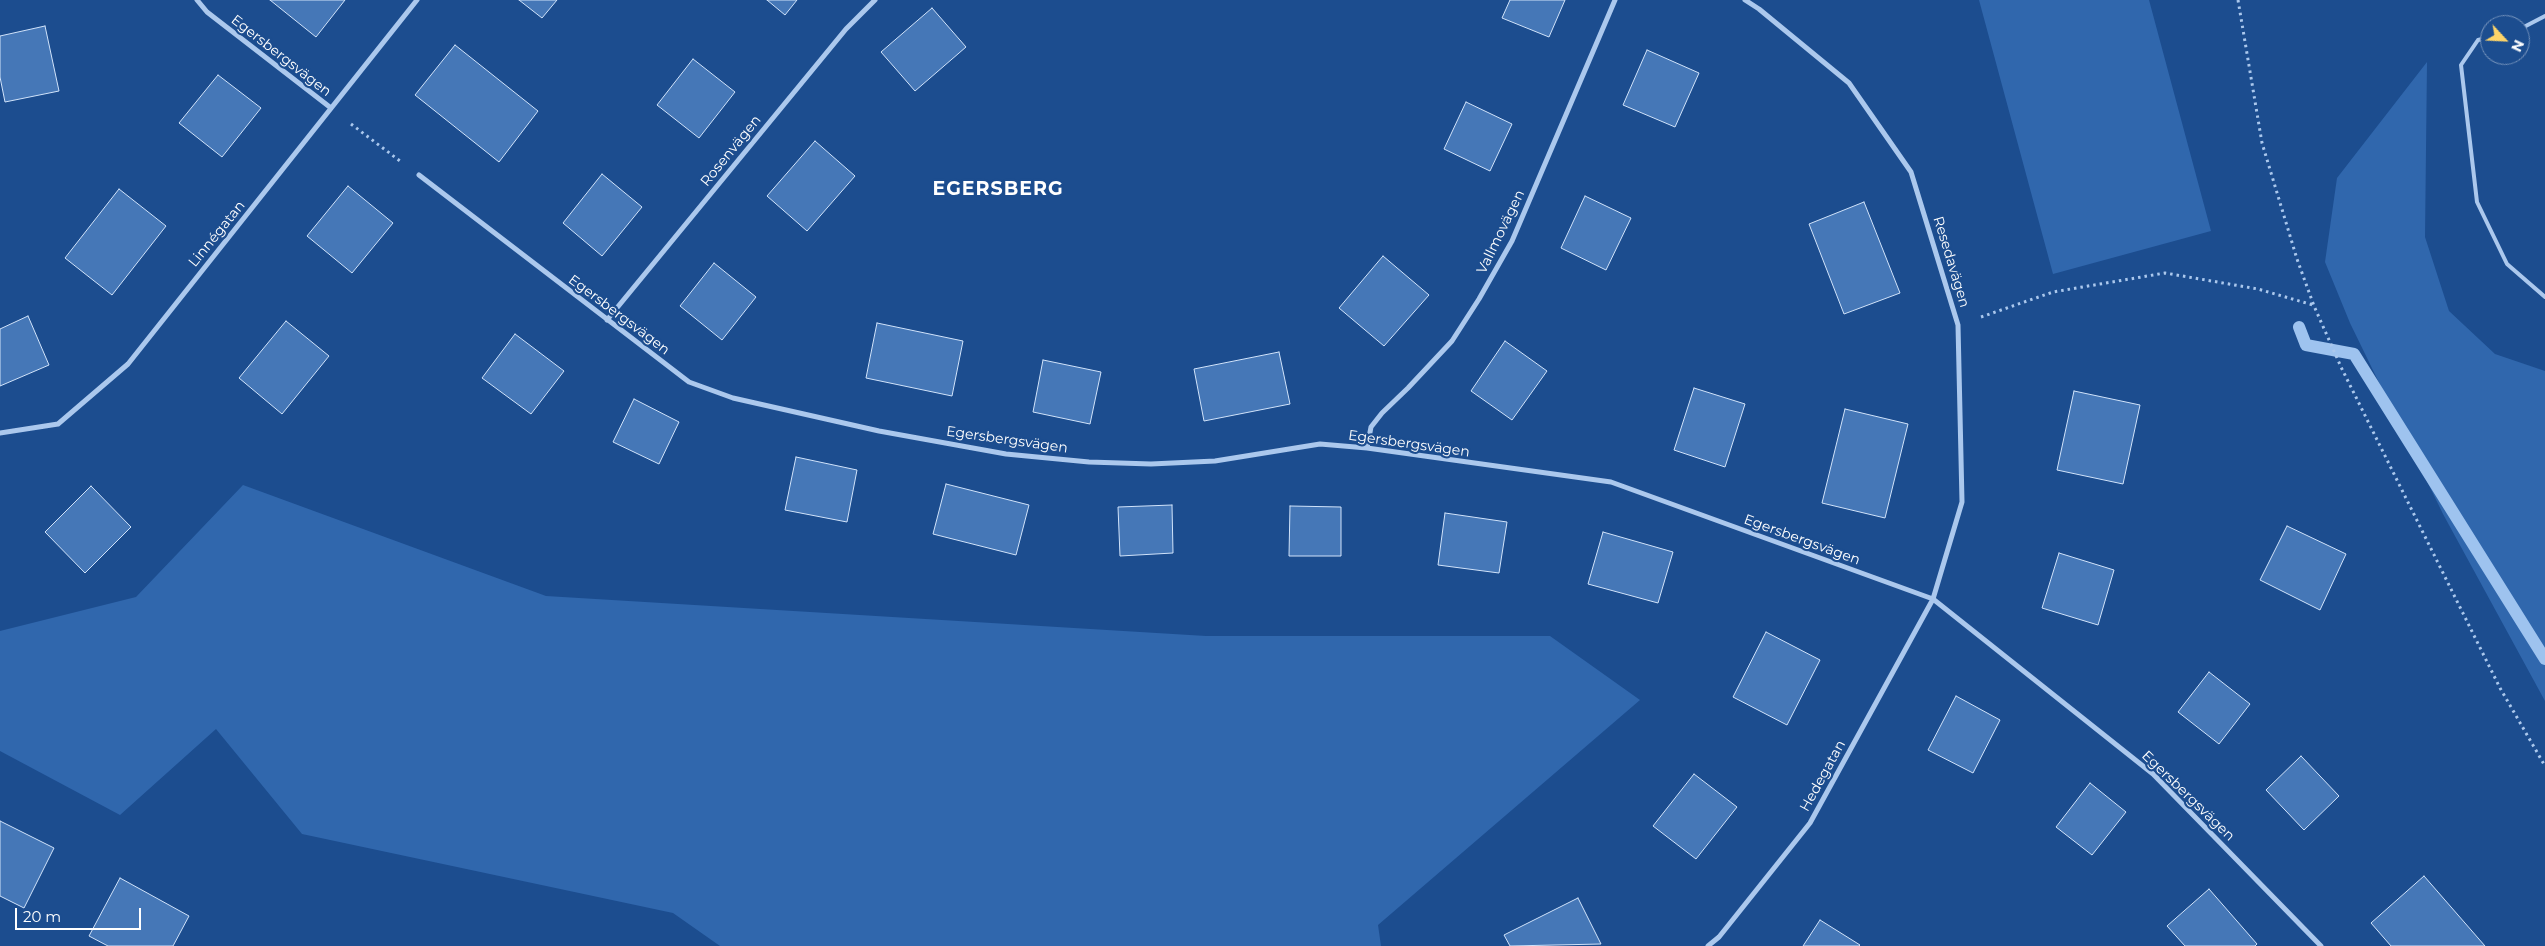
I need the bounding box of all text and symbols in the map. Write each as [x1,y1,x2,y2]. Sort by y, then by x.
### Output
street label: Egersbergsvägen [228,12,334,100]
north arrow [2480,15,2530,65]
text: N [2507,37,2528,55]
street label: Rosenvägen [697,112,765,190]
district label: EGERSBERG [931,178,1065,200]
street label: Vallmovägen [1473,187,1529,277]
street label: Linnégatan [185,197,249,271]
street label: Resedavägen [1929,214,1973,310]
street label: Egersbergsvägen [565,271,673,359]
street label: Egersbergsvägen [945,423,1069,457]
street label: Egersbergsvägen [1347,427,1471,461]
street label: Egersbergsvägen [1742,511,1862,569]
street label: Hedegatan [1797,737,1849,815]
street label: Egersbergsvägen [2138,747,2238,845]
scale bar [18,898,144,930]
text: 20 m [23,907,61,926]

